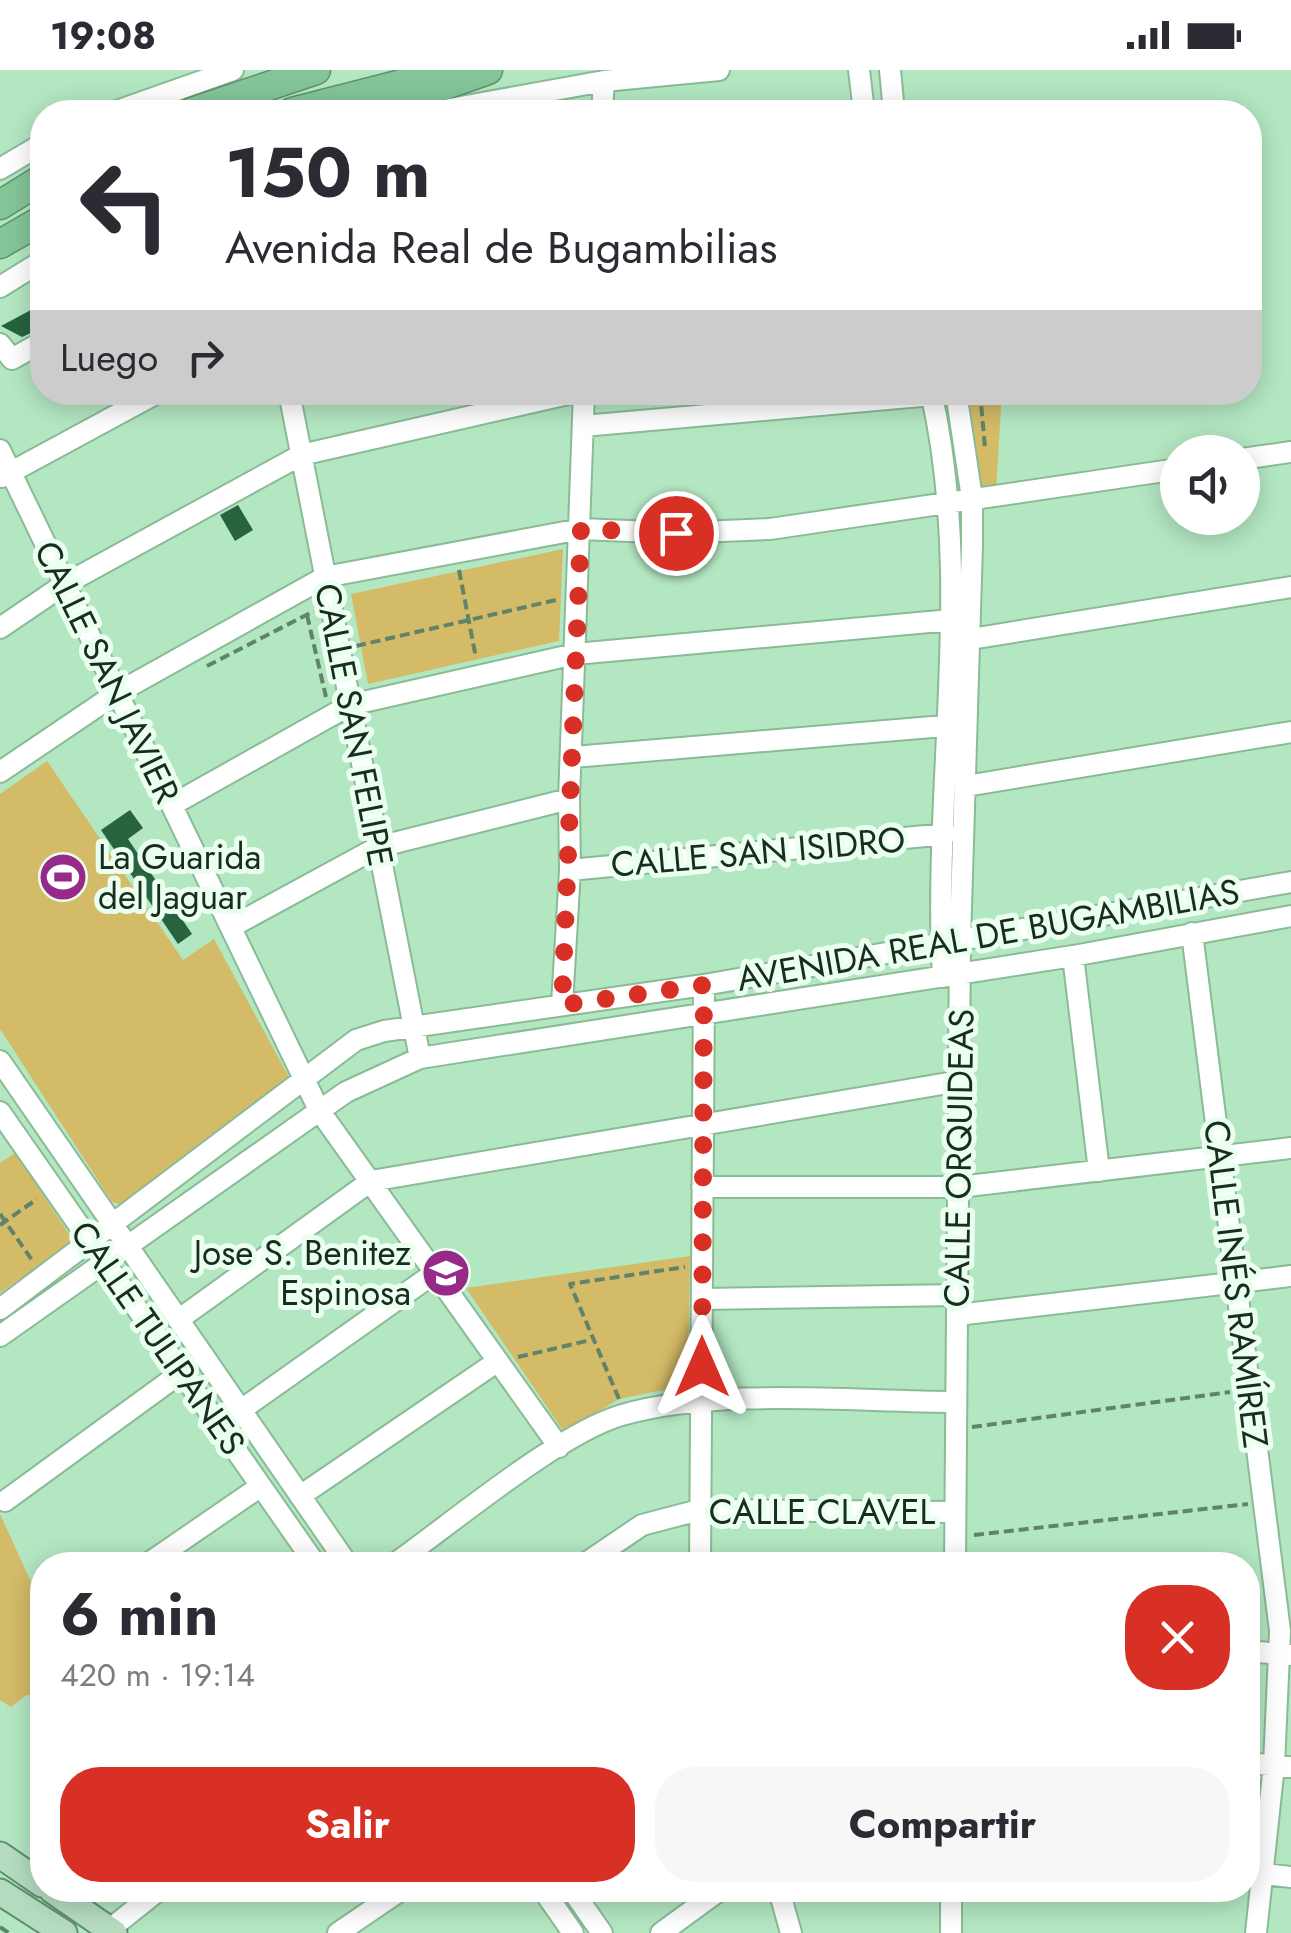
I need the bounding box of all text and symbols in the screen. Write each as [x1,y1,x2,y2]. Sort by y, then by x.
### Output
text: 19:08 [50,8,156,63]
text: 150 m [225,122,431,223]
icon: left [60,140,190,270]
text: Avenida Real de Bugambilias [225,215,777,280]
text: Luego [60,330,158,385]
icon: right [178,330,233,385]
map controls [1160,435,1260,535]
button: sound [1160,435,1260,535]
pin [634,491,719,576]
icon: arrive [649,506,704,561]
street label: CALLE SAN JAVIER [22,532,192,812]
street label: CALLE SAN FELIPE [302,579,406,871]
street label: CALLE SAN ISIDRO [609,814,907,890]
place label: La Guarida del Jaguar [98,832,261,922]
sports icon: La Guarida del Jaguar [37,851,89,903]
street label: AVENIDA REAL DE BUGAMBILIAS [733,866,1243,1004]
street label: CALLE ORQUIDEAS [931,1008,987,1308]
street label: CALLE INÉS RAMÍREZ [1191,1117,1281,1451]
street label: CALLE TULIPANES [58,1211,258,1465]
place label: Jose S. Benitez Espinosa [190,1228,411,1318]
school or university icon: Jose S. Benitez Espinosa [420,1247,472,1299]
position arrow [650,1315,754,1419]
street label: CALLE CLAVEL [709,1487,935,1537]
text: 6 min [60,1571,218,1658]
button: close [1125,1585,1230,1690]
text: 420 m · 19:14 [60,1652,255,1698]
button: Salir [60,1767,635,1882]
button: Compartir [655,1767,1230,1882]

